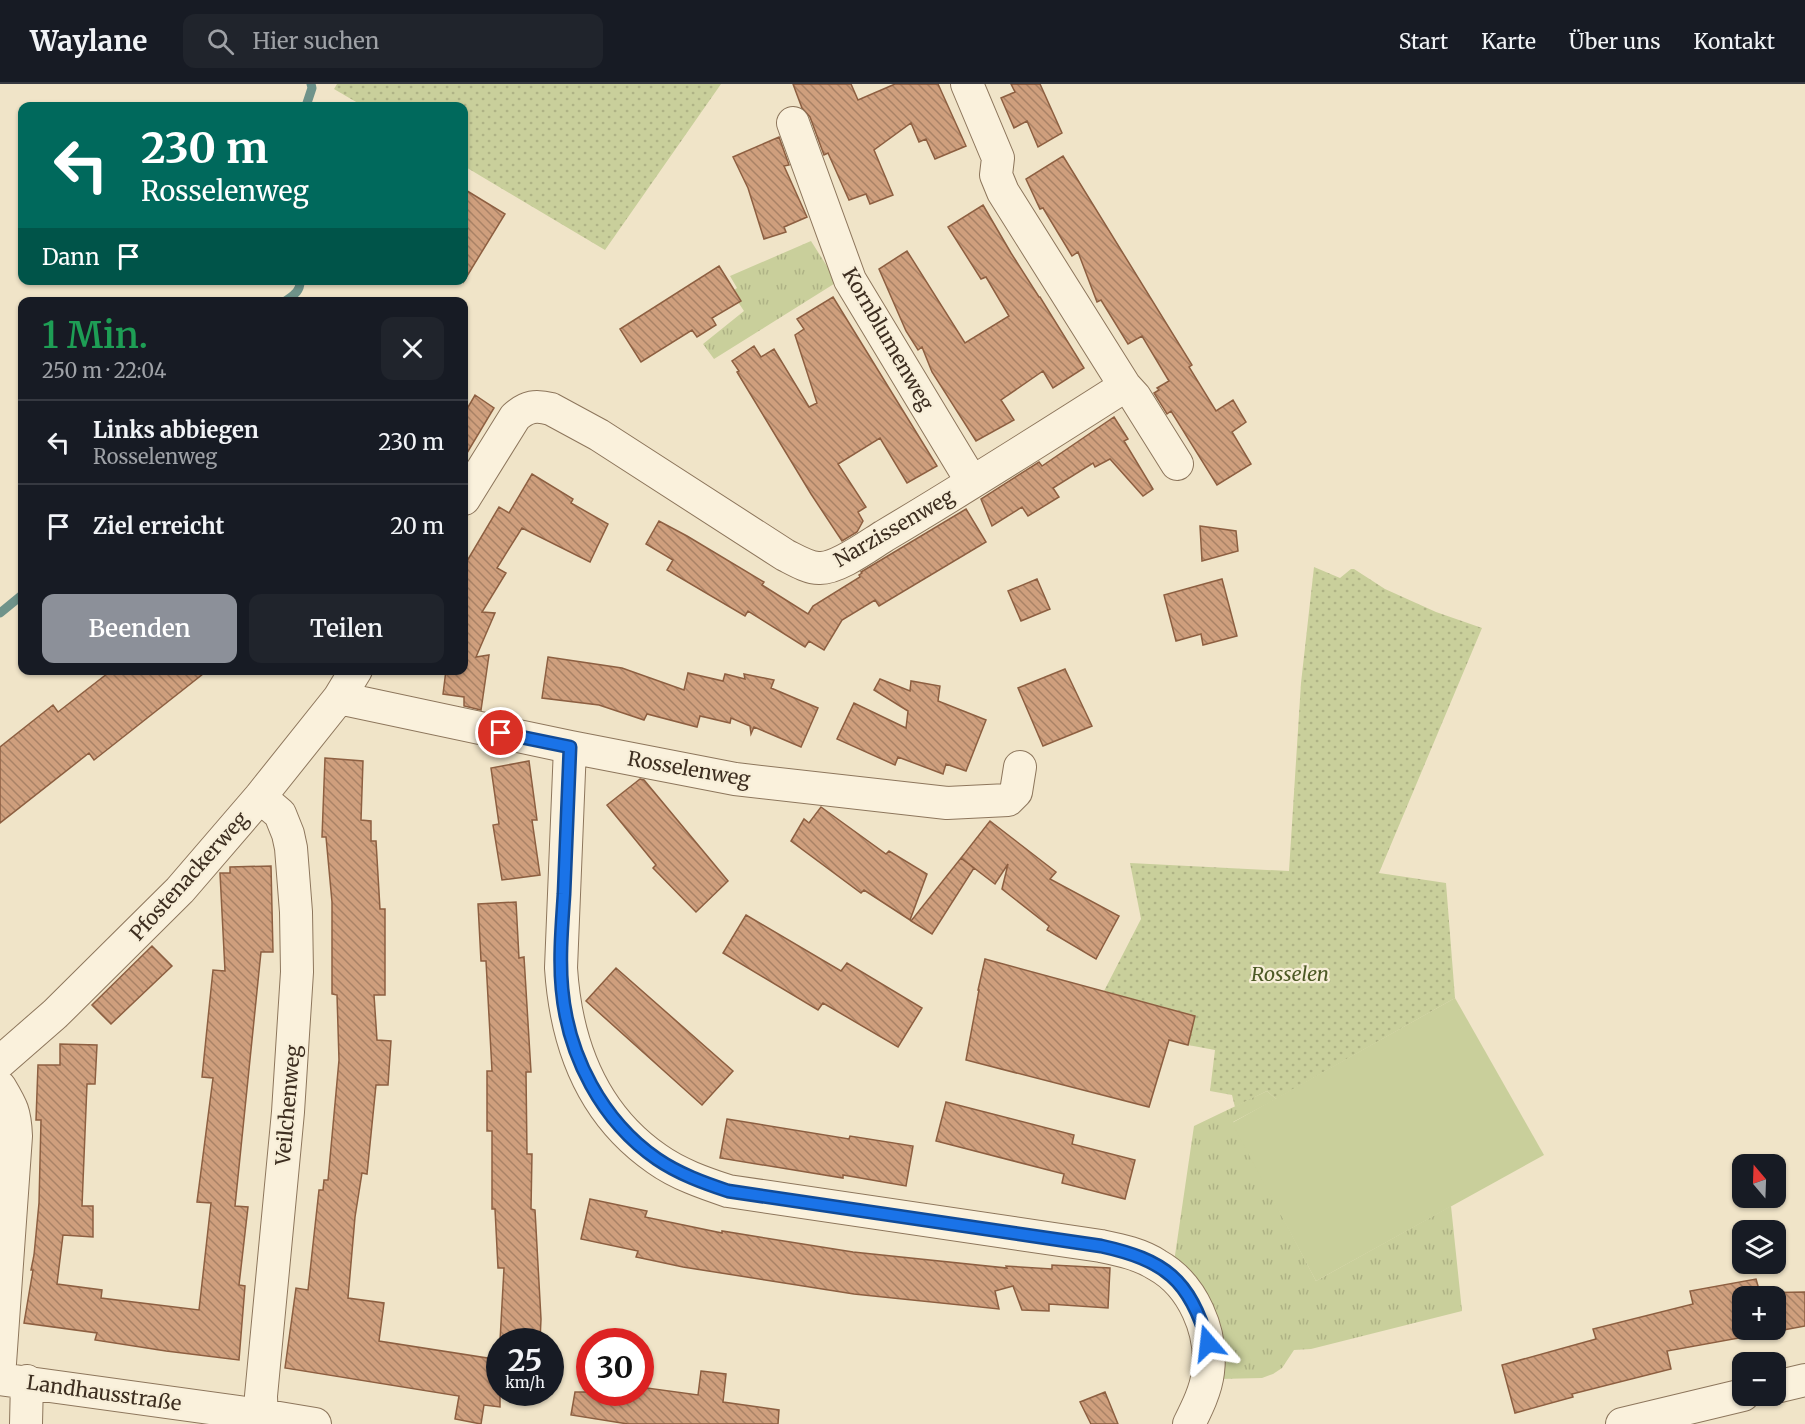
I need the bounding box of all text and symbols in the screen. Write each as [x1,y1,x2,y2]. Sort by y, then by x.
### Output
search box [183,14,603,68]
text: Waylane [30,23,147,59]
icon: search [204,25,237,58]
text: Hier suchen [252,27,379,55]
text: Start [1399,28,1448,55]
text: Karte [1481,28,1536,55]
text: Über uns [1569,28,1660,55]
text: Kontakt [1693,28,1775,55]
text: 230 m [141,122,268,174]
icon: left [42,126,120,204]
text: Rosselenweg [141,174,309,208]
icon: arrive [112,240,145,273]
text: Dann [42,243,100,271]
street label: Kornblumenweg [838,263,939,414]
text: 1 Min. [42,313,148,358]
button: close [381,317,444,380]
text: 250 m · 22:04 [42,358,166,383]
text: Links abbiegen [93,416,259,444]
icon: left [42,426,75,459]
text: 230 m [378,428,444,456]
text: Rosselenweg [93,444,217,469]
street label: Narzissenweg [829,483,958,572]
icon: arrive [42,510,75,543]
text: Ziel erreicht [93,512,224,540]
text: 20 m [390,512,444,540]
button: Beenden [42,594,237,663]
button: Teilen [249,594,444,663]
pin [475,707,526,758]
icon: arrive [484,716,517,749]
street label: Rosselenweg [626,745,752,792]
street label: Pfostenackerweg [124,806,253,945]
park label: Rosselen [1251,961,1329,986]
street label: Veilchenweg [270,1044,305,1167]
north arrow [1732,1154,1786,1208]
map controls [1732,1154,1786,1406]
button: layers [1732,1220,1786,1274]
button: + [1732,1286,1786,1340]
position arrow [1176,1311,1240,1375]
speed limit sign: 30 [576,1328,654,1406]
text: 25 [508,1341,542,1379]
button: − [1732,1352,1786,1406]
street label: Landhausstraße [25,1369,183,1416]
text: km/h [505,1373,545,1392]

